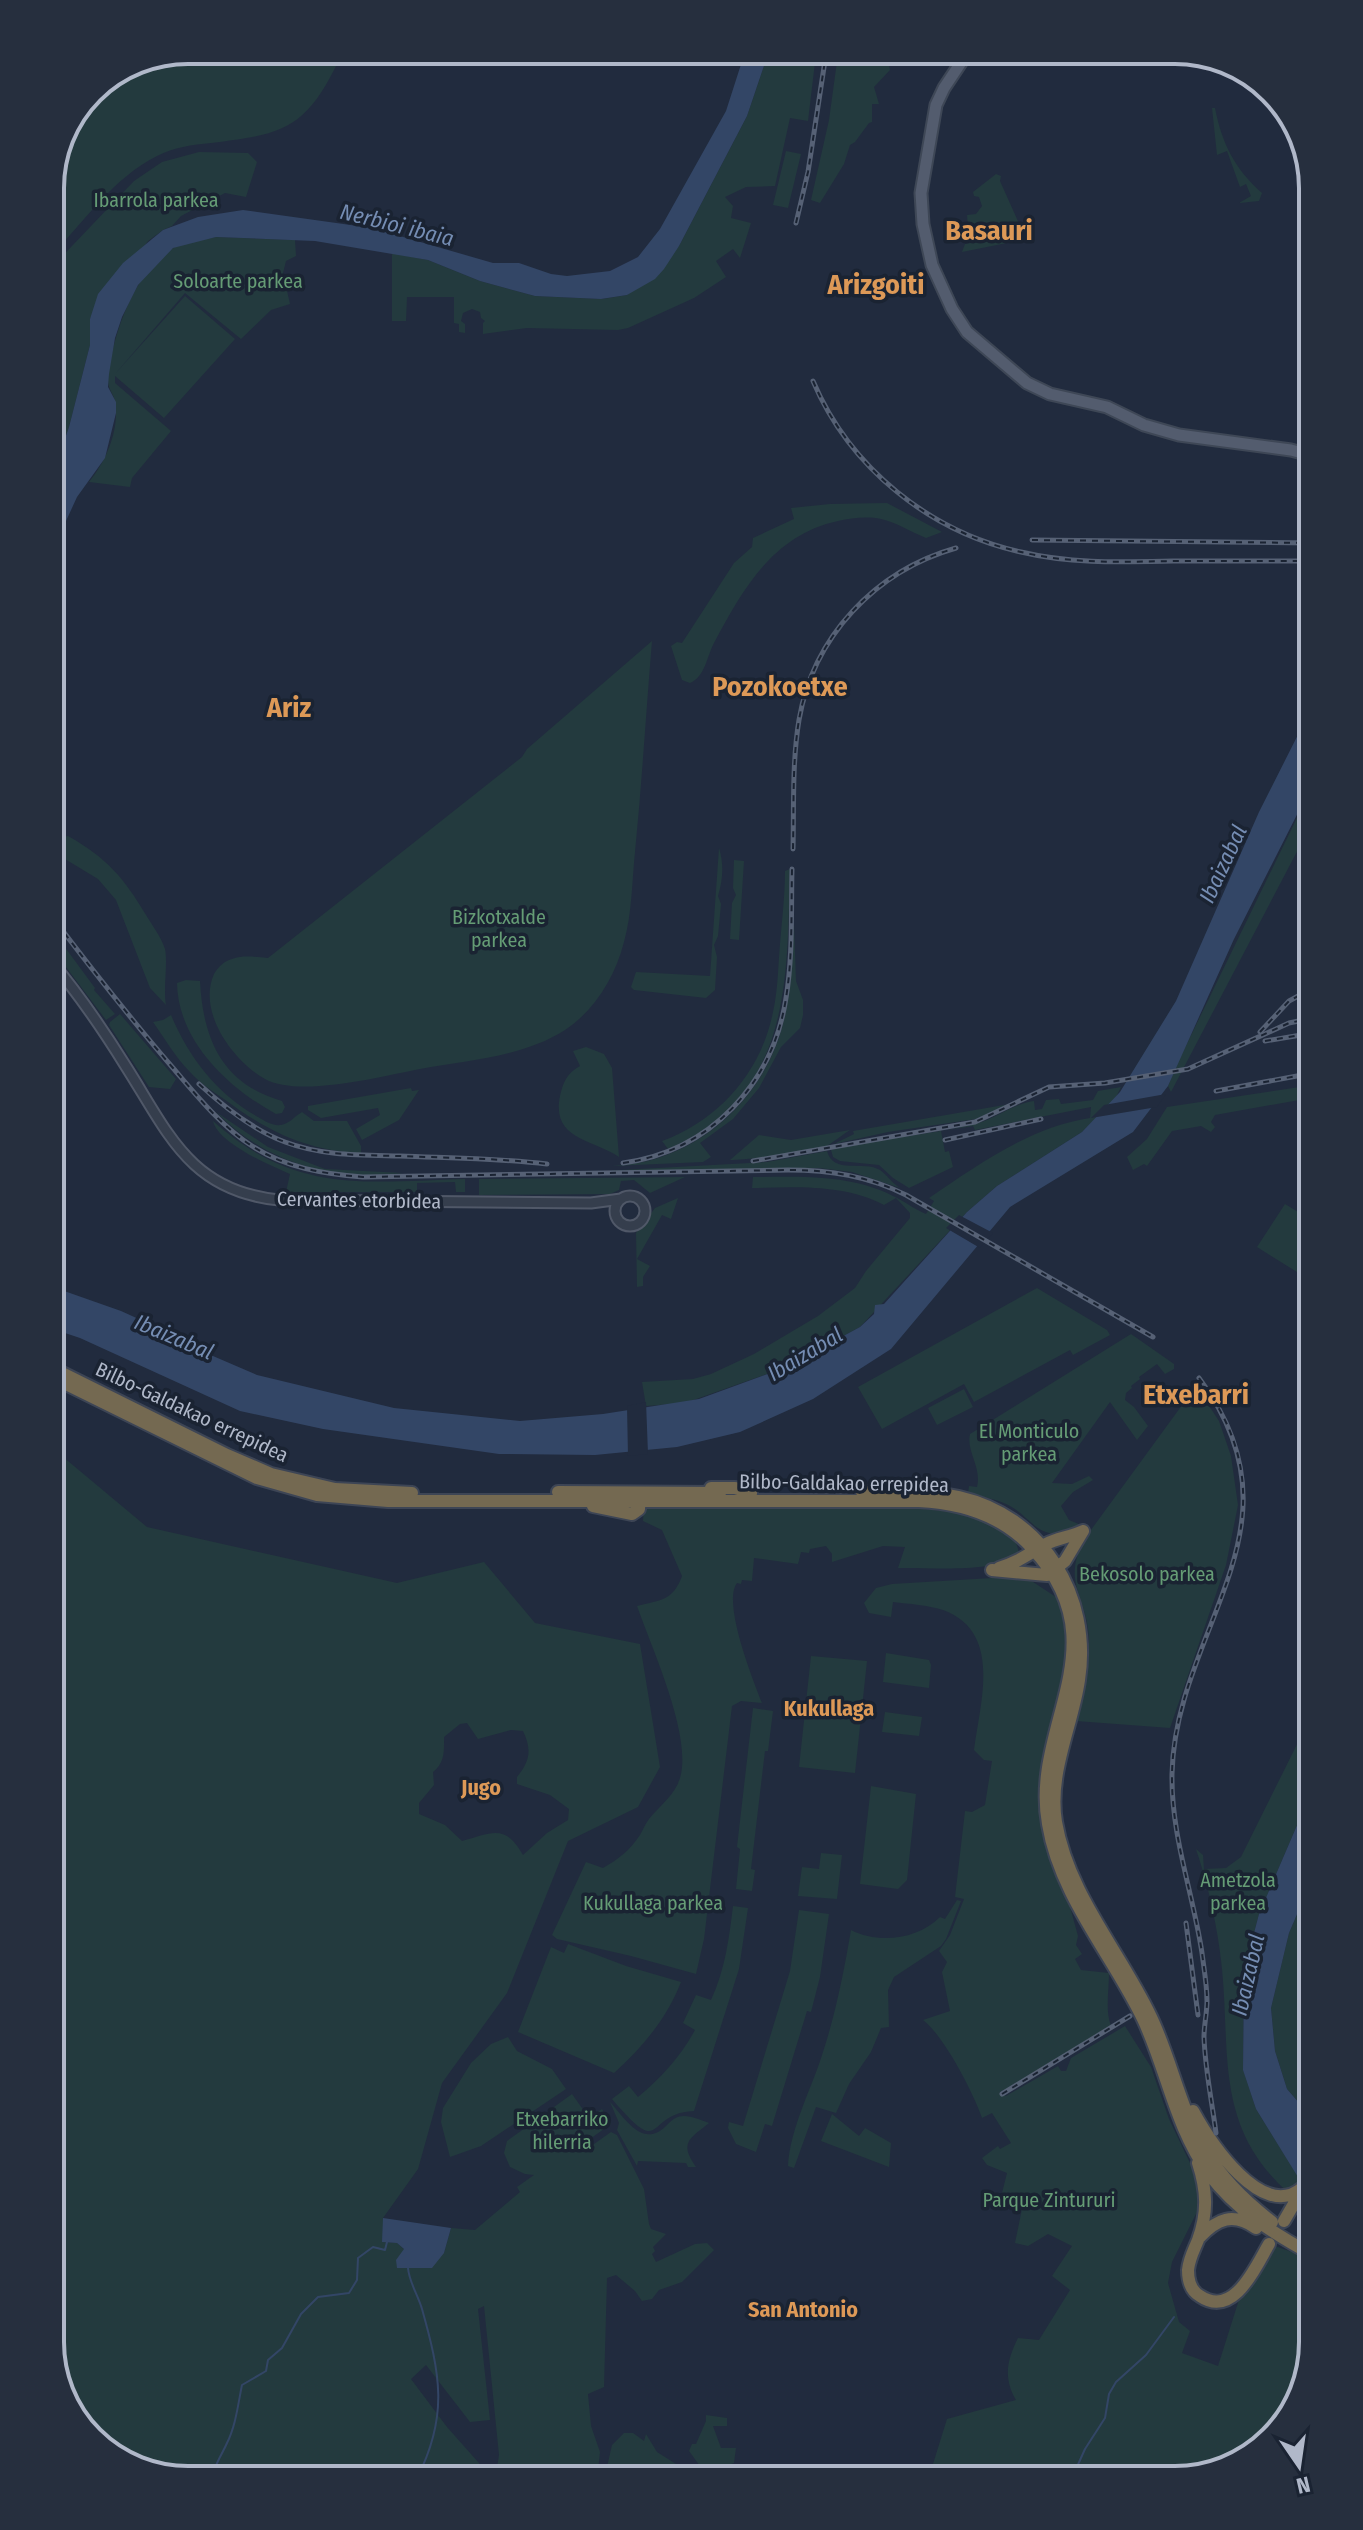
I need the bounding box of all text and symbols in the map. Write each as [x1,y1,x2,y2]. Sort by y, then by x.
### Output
park label: Ibarrola parkea [94,188,218,212]
water label: Nerbioi ibaia [337,198,457,252]
district label: Basauri [945,214,1033,247]
district label: Arizgoiti [827,268,924,301]
park label: Soloarte parkea [173,269,303,293]
district label: Pozokoetxe [712,670,848,703]
district label: Ariz [266,691,311,724]
water label: Ibaizabal [1193,820,1253,907]
park label: Bizkotxalde parkea [452,905,546,952]
street label: Cervantes etorbidea [277,1187,441,1213]
water label: Ibaizabal [131,1308,218,1366]
water label: Ibaizabal [762,1321,848,1387]
street label: Bilbo-Galdakao errepidea [92,1357,292,1467]
district label: Etxebarri [1143,1378,1249,1411]
park label: El Monticulo parkea [979,1419,1079,1466]
street label: Bilbo-Galdakao errepidea [739,1469,949,1497]
park label: Bekosolo parkea [1079,1562,1215,1586]
district label: Kukullaga [784,1695,874,1722]
district label: Jugo [460,1774,501,1801]
park label: Ametzola parkea [1200,1868,1276,1915]
park label: Kukullaga parkea [583,1891,723,1915]
water label: Ibaizabal [1226,1931,1271,2018]
park label: Etxebarriko hilerria [515,2107,609,2154]
park label: Parque Zintururi [983,2188,1115,2212]
district label: San Antonio [748,2296,858,2323]
north arrow [1259,2426,1339,2506]
text: N [1294,2470,1313,2500]

